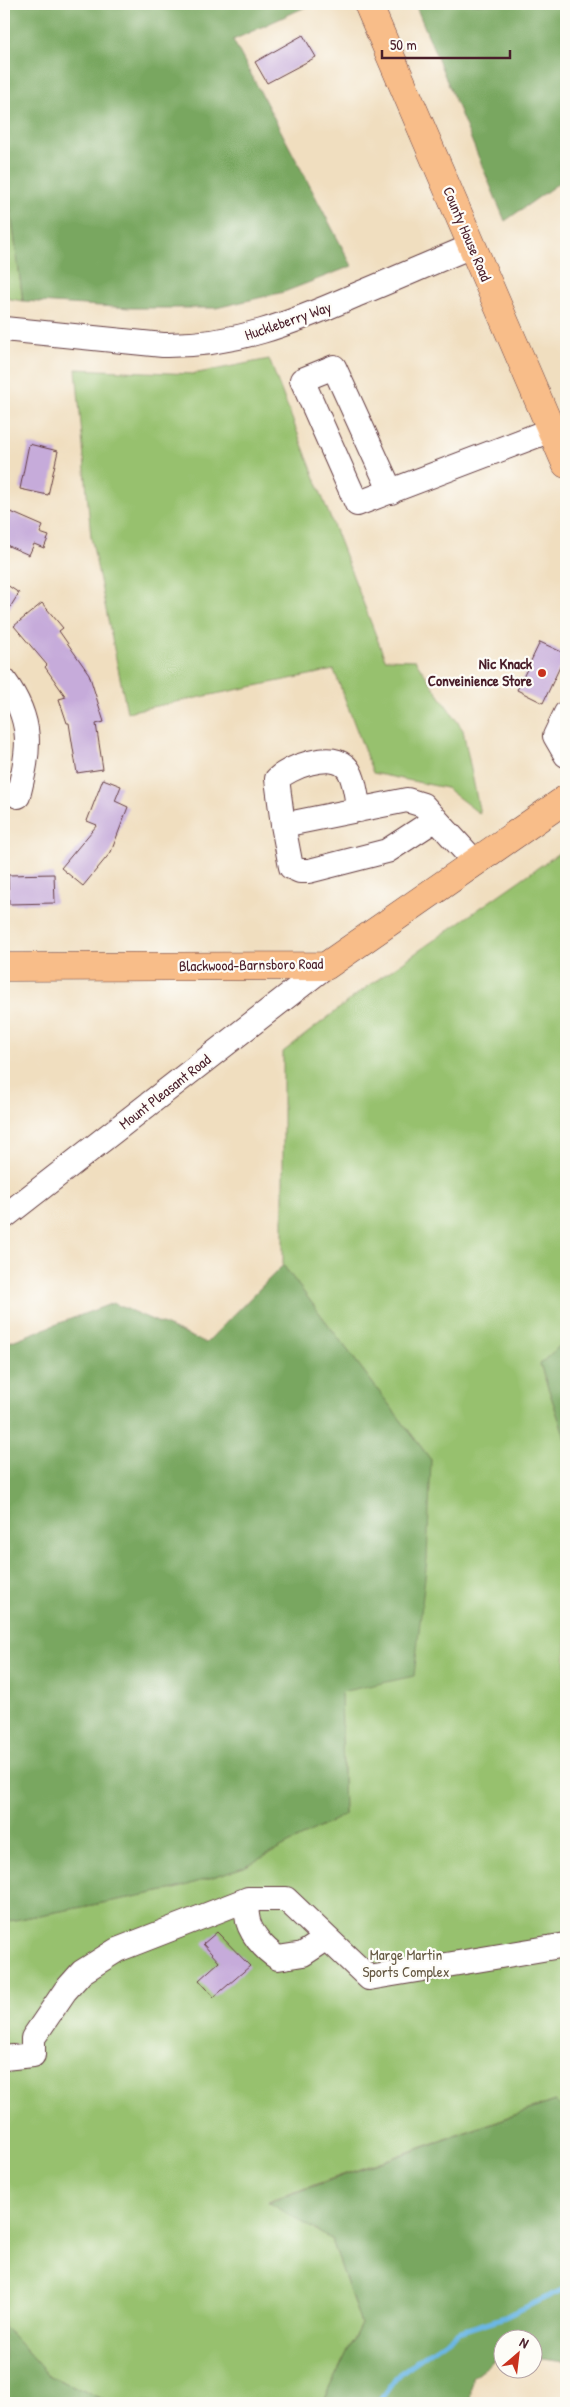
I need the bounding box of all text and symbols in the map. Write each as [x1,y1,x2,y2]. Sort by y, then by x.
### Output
scale bar [382,28,510,60]
text: 50 m [390,34,417,55]
street label: County House Road [438,183,497,284]
street label: Huckleberry Way [242,296,334,345]
place label: Nic Knack Conveinience Store [428,653,533,691]
marker: Nic Knack Conveinience Store [536,667,548,679]
street label: Blackwood-Barnsboro Road [179,953,323,976]
street label: Mount Pleasant Road [114,1049,215,1134]
park label: Marge Martin Sports Complex [362,1944,450,1982]
north arrow [492,2330,542,2380]
text: N [517,2332,533,2352]

